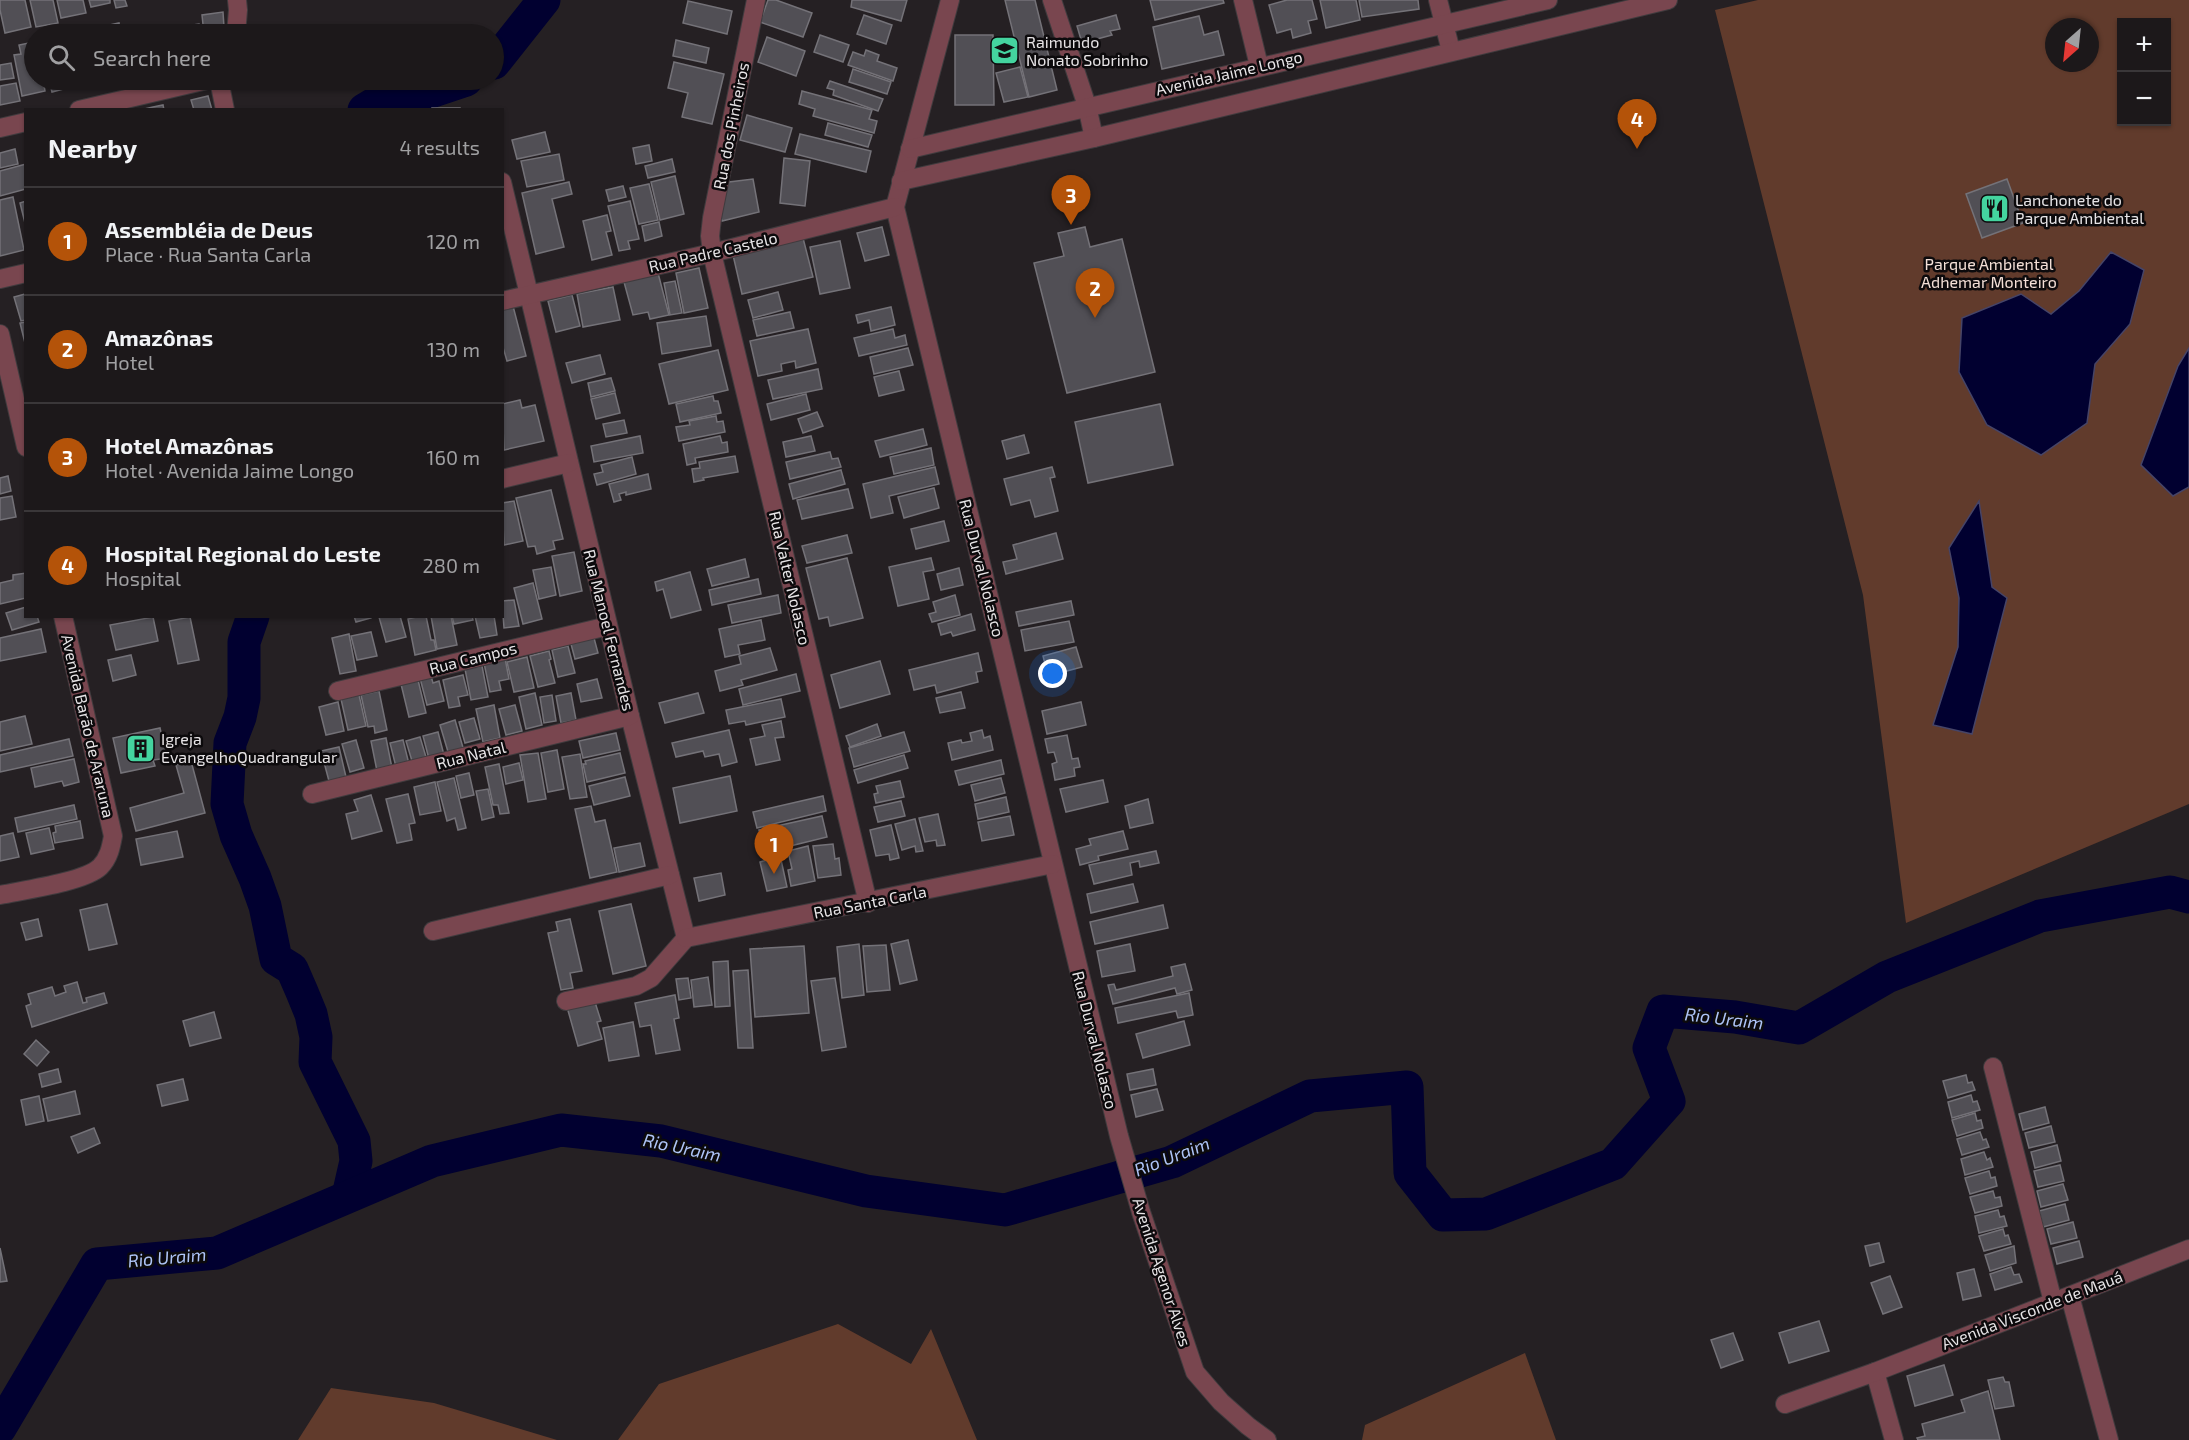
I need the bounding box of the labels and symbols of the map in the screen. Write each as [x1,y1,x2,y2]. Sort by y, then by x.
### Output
north arrow [2045,18,2099,72]
place label: Raimundo Nonato Sobrinho [1026,32,1148,69]
school or university icon: Raimundo Nonato Sobrinho [989,35,1021,67]
street label: Avenida Jaime Longo [1154,46,1304,99]
street label: Rua dos Pinheiros [709,61,752,191]
pin: 4 [1618,100,1656,149]
pin: 3 [1052,176,1090,225]
place label: Lanchonete do Parque Ambiental [2015,190,2144,227]
restaurant icon: Lanchonete do Parque Ambiental [1978,193,2010,225]
street label: Rua Padre Castelo [647,227,779,276]
park label: Parque Ambiental Adhemar Monteiro [1921,254,2057,291]
pin: 2 [1076,268,1114,318]
street label: Rua Durval Nolasco [956,497,1009,639]
street label: Rua Valter Nolasco [766,509,815,647]
street label: Rua Manoel Fernandes [580,547,639,713]
street label: Avenida Barão de Araruna [58,632,119,819]
street label: Rua Campos [427,637,519,678]
your location [1038,659,1067,688]
place label: Igreja EvangelhoQuadrangular [161,729,338,767]
building icon: Igreja EvangelhoQuadrangular [124,732,156,764]
street label: Rua Natal [434,737,508,772]
pin: 1 [754,824,794,874]
street label: Rua Santa Carla [812,881,928,922]
street label: Rua Durval Nolasco [1069,969,1122,1111]
water label: Rio Uraim [1684,1002,1765,1034]
water label: Rio Uraim [641,1128,723,1166]
water label: Rio Uraim [1131,1132,1213,1181]
street label: Avenida Agenor Alves [1129,1195,1196,1349]
water label: Rio Uraim [127,1243,207,1271]
street label: Avenida Visconde de Mauá [1939,1266,2125,1353]

